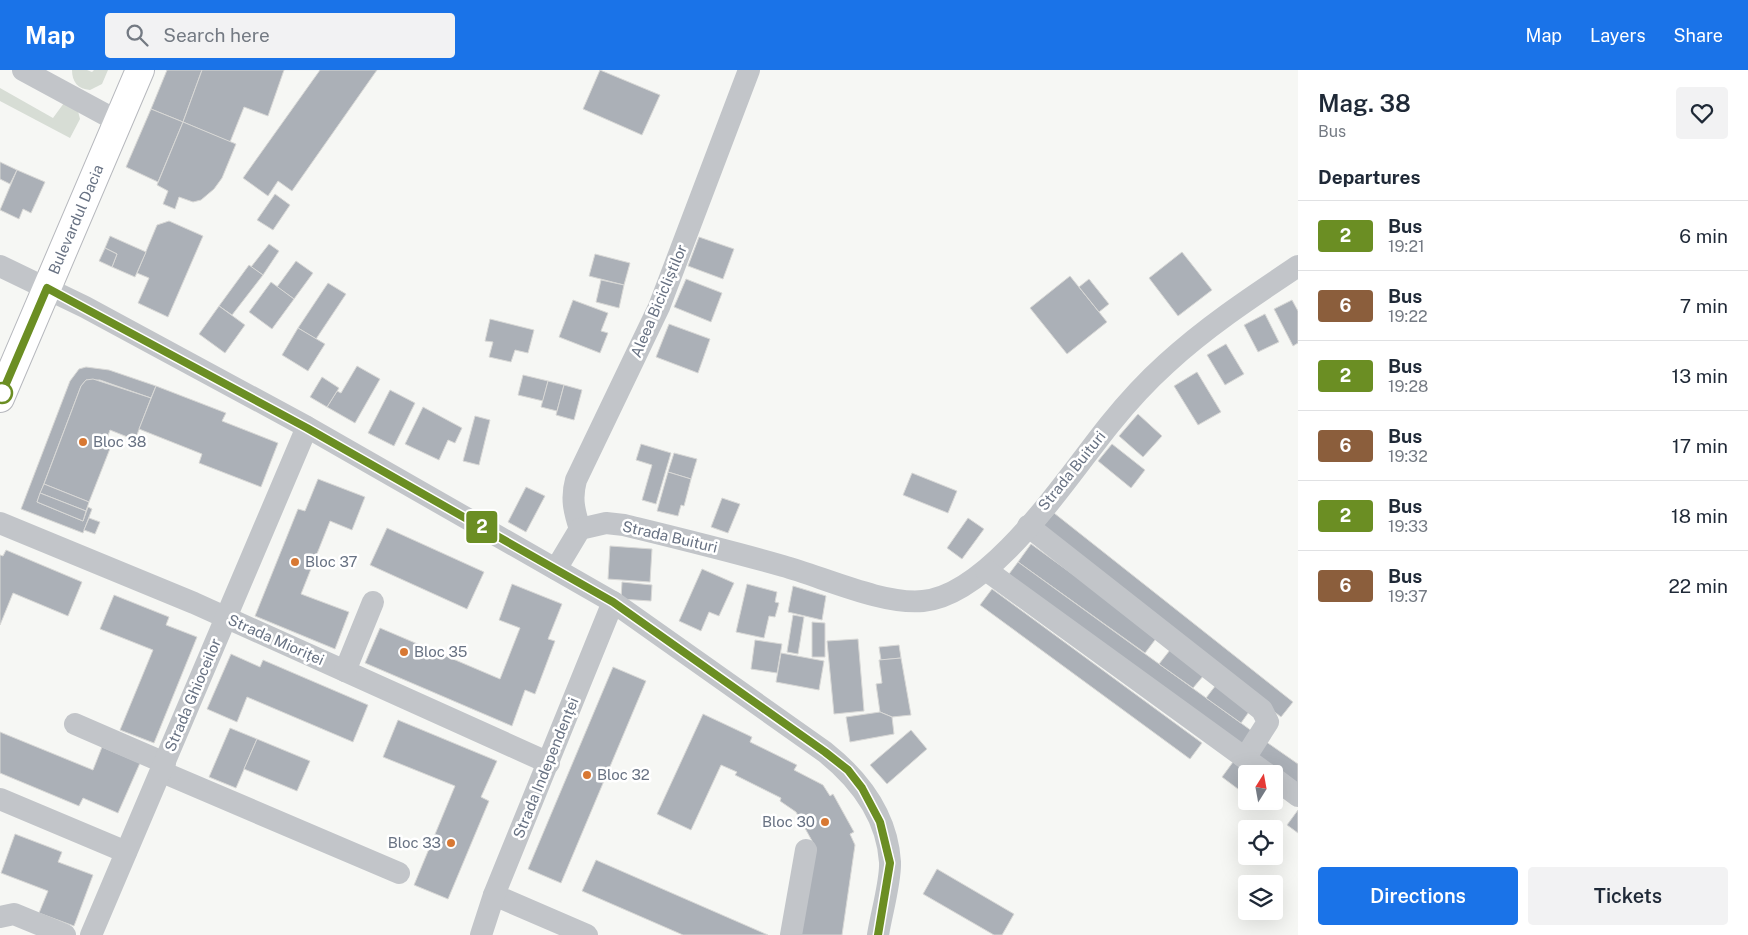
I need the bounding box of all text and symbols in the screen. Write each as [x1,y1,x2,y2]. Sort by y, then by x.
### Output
search box [105,13,455,58]
text: Map [25,21,75,49]
icon: search [123,21,151,49]
text: Search here [163,24,270,46]
text: Map [1526,25,1562,46]
text: Layers [1590,25,1646,46]
text: Share [1674,25,1723,46]
button: heart [1676,87,1728,139]
text: Mag. 38 [1318,89,1411,117]
text: Bus [1318,122,1346,141]
street label: Bulevardul Dacia [45,162,107,277]
text: Departures [1318,166,1421,188]
text: Bus [1388,215,1422,237]
text: 2 [1340,225,1351,246]
text: 6 min [1679,225,1728,247]
text: 19:21 [1388,237,1424,256]
street label: Aleea Bicicliștilor [627,242,690,360]
text: Bus [1388,285,1422,307]
text: 6 [1340,295,1351,316]
text: 7 min [1680,295,1728,317]
text: 19:22 [1388,307,1428,326]
text: Bus [1388,355,1422,377]
text: 2 [1340,365,1351,386]
text: 13 min [1671,365,1728,387]
text: 19:28 [1388,377,1428,396]
unlabelled marker [0,382,13,404]
text: Bus [1388,425,1422,447]
street label: Strada Buituri [1034,428,1109,514]
place label: Bloc 38 [93,433,146,450]
text: 6 [1340,435,1351,456]
text: 17 min [1672,435,1728,457]
marker: Bloc 38 [77,436,89,448]
text: 19:32 [1388,447,1428,466]
text: Bus [1388,495,1422,517]
text: 2 [1340,505,1351,526]
text: 18 min [1671,505,1728,527]
line badge: 2 [466,511,498,543]
text: 2 [476,516,488,537]
street label: Strada Buituri [621,517,719,556]
text: 19:33 [1388,517,1428,536]
place label: Bloc 37 [305,553,358,570]
marker: Bloc 37 [289,556,301,568]
text: Bus [1388,565,1422,587]
text: 6 [1340,575,1351,596]
text: 22 min [1669,575,1728,597]
text: 19:37 [1388,587,1428,606]
street label: Strada Mioriței [226,611,327,668]
street label: Strada Ghioceilor [161,636,224,754]
place label: Bloc 35 [414,643,467,660]
marker: Bloc 35 [398,646,410,658]
street label: Strada Independenței [509,695,582,841]
north arrow [1238,765,1282,810]
map controls [1238,765,1283,920]
place label: Bloc 32 [597,766,650,783]
marker: Bloc 32 [581,769,593,781]
place label: Bloc 30 [762,813,815,830]
marker: Bloc 30 [819,816,831,828]
button: locate [1238,820,1283,865]
place label: Bloc 33 [388,834,441,851]
marker: Bloc 33 [445,837,457,849]
button: Directions [1318,867,1518,925]
button: Tickets [1528,867,1728,925]
button: layers [1238,875,1283,920]

